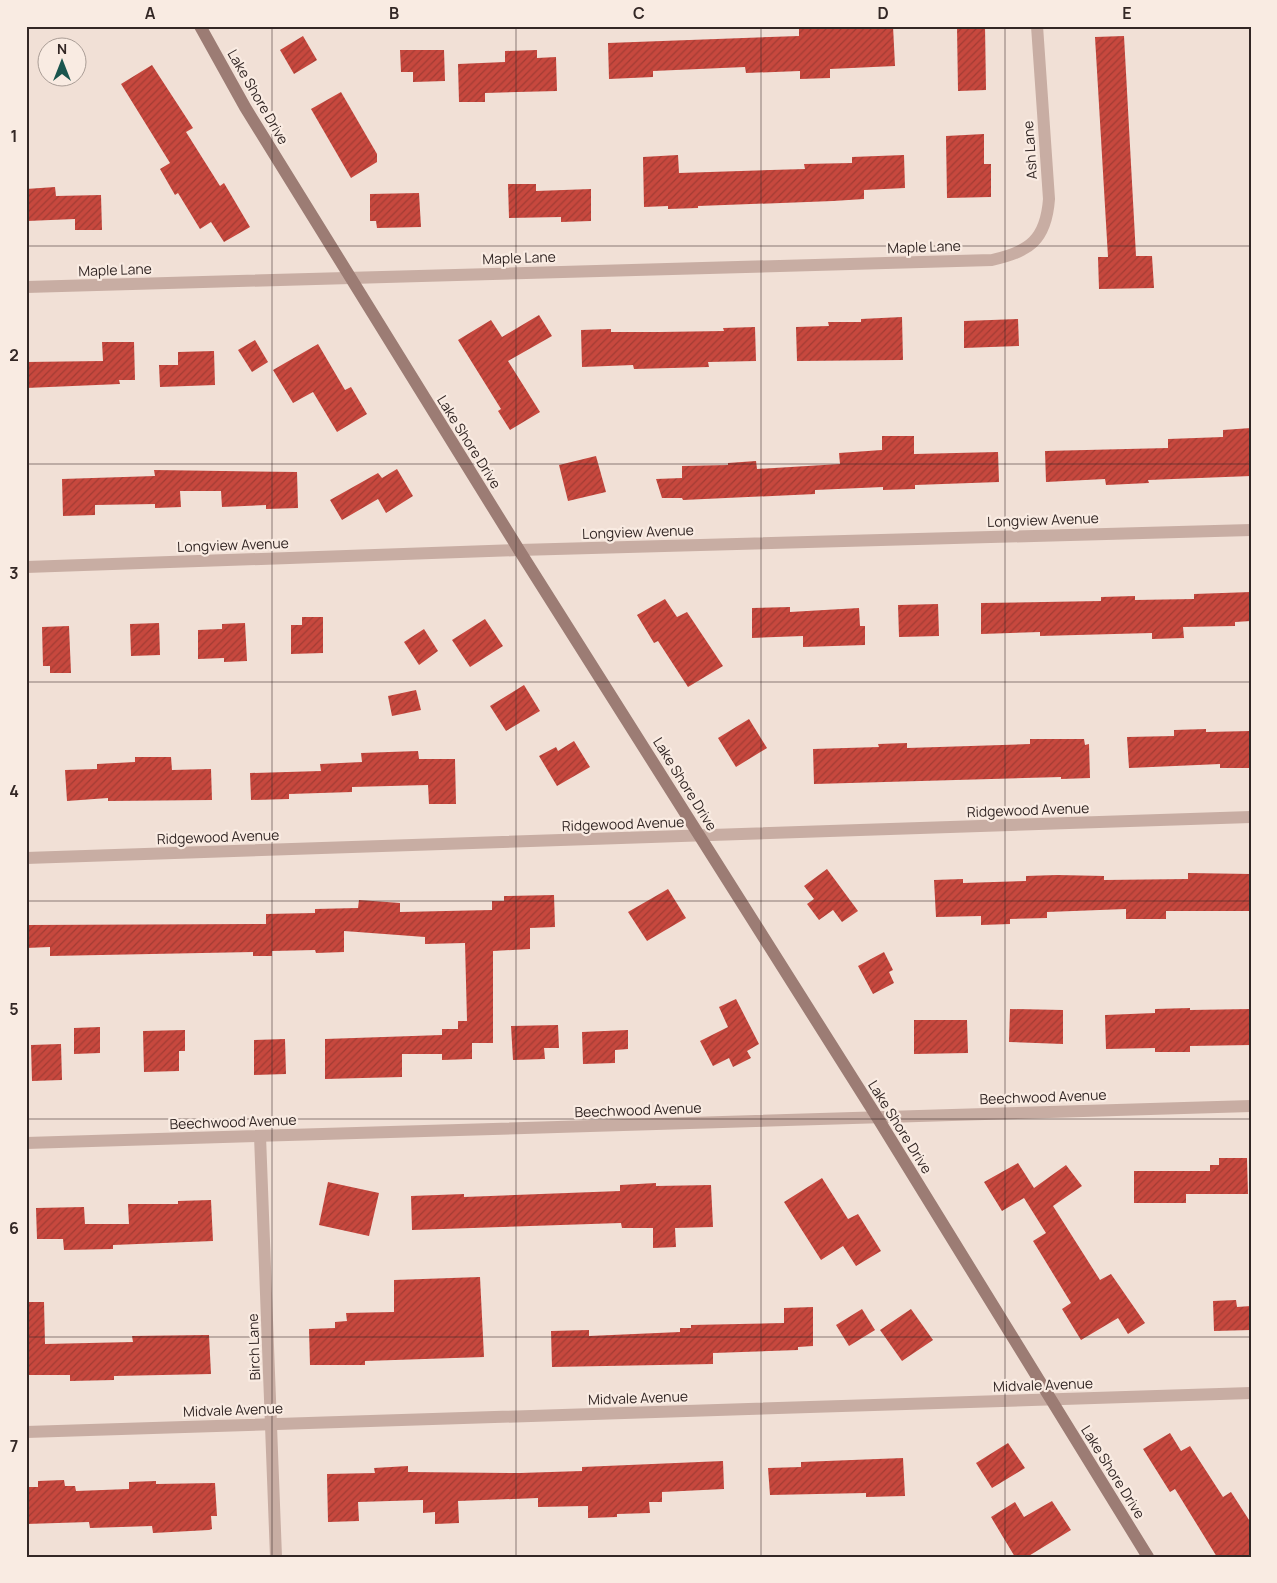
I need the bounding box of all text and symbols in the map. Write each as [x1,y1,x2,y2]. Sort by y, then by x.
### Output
text: A [145,2,156,24]
text: B [389,2,399,24]
text: C [633,2,645,24]
text: D [877,2,889,24]
text: E [1122,2,1132,24]
north arrow [38,38,88,88]
text: N [57,39,67,58]
street label: Lake Shore Drive [224,46,293,148]
street label: Ash Lane [1018,120,1041,180]
text: 1 [10,125,18,147]
street label: Maple Lane [887,236,961,257]
street label: Maple Lane [482,247,556,268]
street label: Maple Lane [78,259,152,280]
text: 2 [9,344,19,366]
street label: Lake Shore Drive [433,392,506,492]
street label: Longview Avenue [987,508,1099,531]
street label: Longview Avenue [582,520,694,543]
street label: Longview Avenue [177,533,289,556]
text: 3 [9,562,19,584]
street label: Lake Shore Drive [649,734,722,834]
text: 4 [9,780,19,802]
street label: Ridgewood Avenue [966,798,1090,821]
street label: Ridgewood Avenue [561,812,685,835]
street label: Ridgewood Avenue [156,825,280,848]
text: 5 [9,998,19,1020]
street label: Lake Shore Drive [864,1077,937,1177]
street label: Beechwood Avenue [979,1085,1107,1108]
street label: Beechwood Avenue [574,1098,702,1121]
street label: Beechwood Avenue [169,1110,297,1133]
text: 6 [9,1217,19,1239]
street label: Birch Lane [243,1313,264,1381]
street label: Midvale Avenue [993,1373,1093,1396]
street label: Midvale Avenue [588,1386,688,1409]
street label: Midvale Avenue [183,1398,283,1421]
street label: Lake Shore Drive [1077,1422,1150,1522]
text: 7 [10,1435,18,1457]

